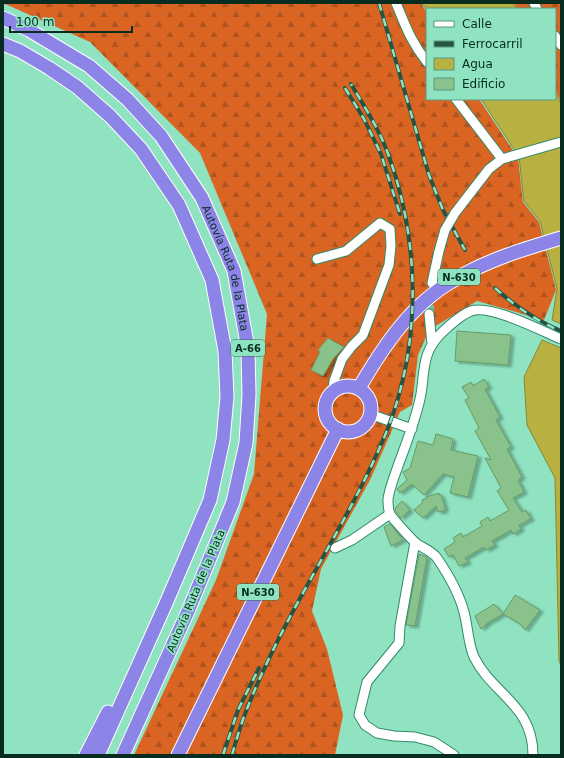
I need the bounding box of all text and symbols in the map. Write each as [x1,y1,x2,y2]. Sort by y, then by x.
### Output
scale bar [10,8,132,34]
legend [426,8,556,100]
text: 100 m [16,15,54,29]
text: Calle [462,17,492,31]
text: Ferrocarril [462,37,523,51]
text: Agua [462,57,493,71]
text: Edificio [462,77,505,91]
street label: Autovía Ruta de la Plata [199,203,251,332]
road number: N-630 [438,269,480,285]
road number: A-66 [231,340,265,356]
street label: Autovía Ruta de la Plata [164,528,228,654]
road number: N-630 [237,584,279,600]

